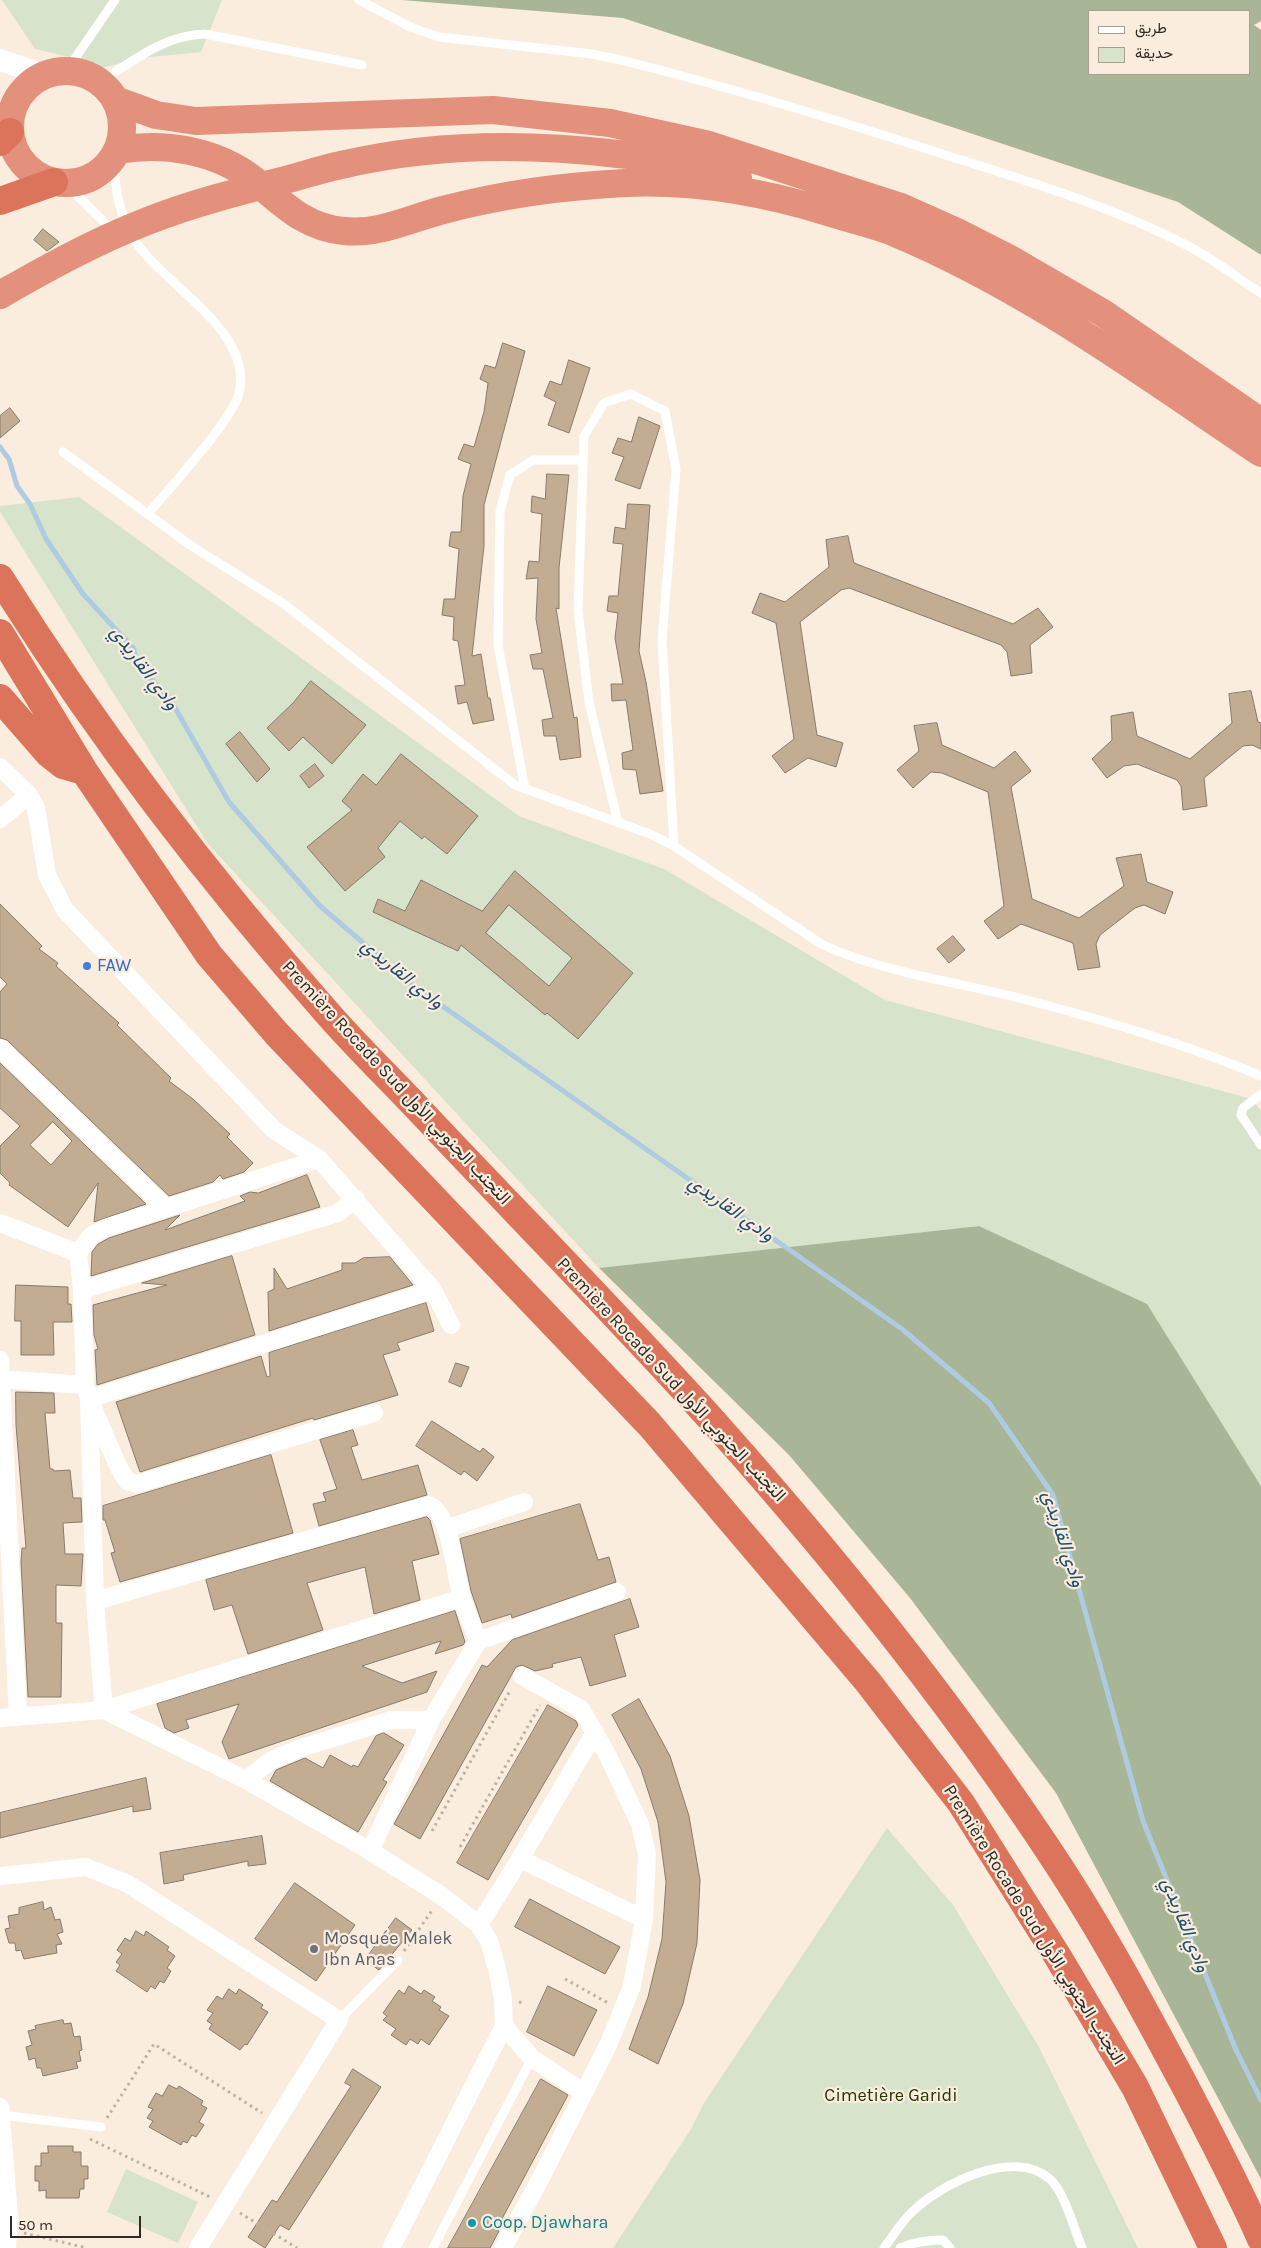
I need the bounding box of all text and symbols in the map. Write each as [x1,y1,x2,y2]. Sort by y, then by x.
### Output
legend [1088,10,1251,75]
text: طريق [1135,19,1167,37]
text: حديقة [1135,44,1173,62]
water label: وادي القاريدي [105,621,183,715]
water label: وادي القاريدي [356,934,448,1014]
place label: FAW [97,955,131,977]
street label: Première Rocade Sud التجنب الجنوبي الأول [277,956,515,1210]
marker: FAW [81,960,93,972]
water label: وادي القاريدي [684,1171,778,1247]
street label: Première Rocade Sud التجنب الجنوبي الأول [552,1253,790,1507]
water label: وادي القاريدي [1037,1488,1089,1590]
street label: Première Rocade Sud التجنب الجنوبي الأول [939,1781,1129,2069]
water label: وادي القاريدي [1156,1875,1214,1975]
place label: Mosquée Malek Ibn Anas [324,1928,452,1970]
marker: Mosquée Malek Ibn Anas [308,1943,320,1955]
park label: Cimetière Garidi [824,2085,958,2107]
scale bar [12,2206,144,2238]
place label: Coop. Djawhara [482,2212,608,2234]
text: 50 m [18,2216,53,2234]
marker: Coop. Djawhara [466,2217,478,2229]

